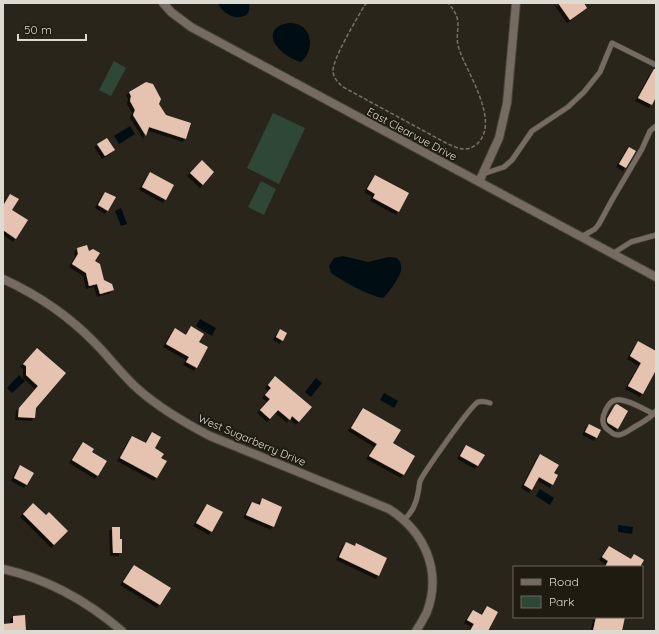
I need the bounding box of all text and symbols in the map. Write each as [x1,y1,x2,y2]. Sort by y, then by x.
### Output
scale bar [18,16,86,42]
text: 50 m [24,22,52,37]
street label: East Clearvue Drive [365,104,459,164]
street label: West Sugarberry Drive [196,411,308,469]
legend [513,566,643,618]
text: Road [549,574,579,589]
text: Park [549,594,574,609]

